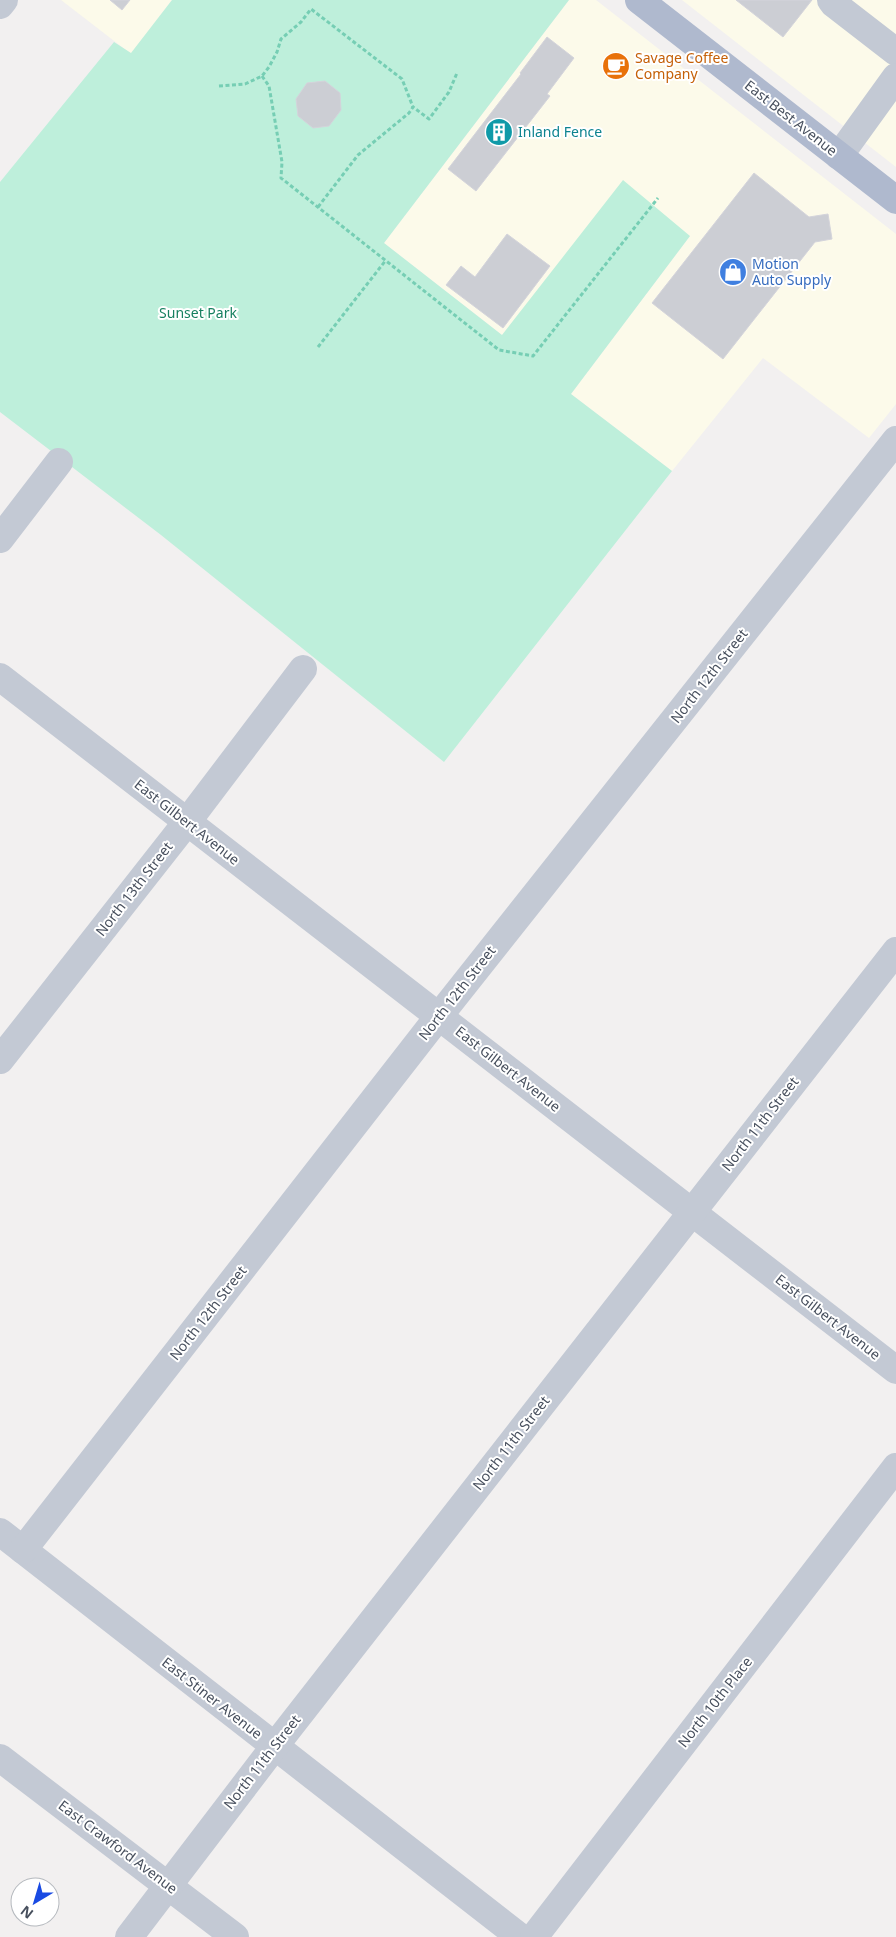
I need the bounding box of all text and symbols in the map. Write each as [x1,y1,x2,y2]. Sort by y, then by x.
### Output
place label: Savage Coffee Company [635,48,728,83]
cafe icon: Savage Coffee Company [601,51,631,81]
street label: East Best Avenue [741,75,842,160]
building icon: Inland Fence [484,117,514,147]
place label: Inland Fence [518,122,602,141]
place label: Motion Auto Supply [752,254,832,289]
shop icon: Motion Auto Supply [718,257,748,287]
park label: Sunset Park [159,303,237,322]
street label: North 12th Street [666,625,751,727]
street label: East Gilbert Avenue [131,775,244,869]
street label: North 13th Street [91,838,176,940]
street label: North 12th Street [414,942,499,1044]
street label: East Gilbert Avenue [452,1022,565,1116]
street label: North 11th Street [717,1073,802,1175]
street label: North 12th Street [165,1262,250,1364]
street label: East Gilbert Avenue [772,1270,885,1364]
street label: North 11th Street [468,1392,553,1494]
street label: East Stiner Avenue [158,1652,267,1743]
street label: North 10th Place [673,1652,756,1751]
street label: North 11th Street [219,1711,304,1813]
street label: East Crawford Avenue [55,1796,182,1898]
north arrow [10,1877,60,1927]
text: N [16,1902,37,1924]

